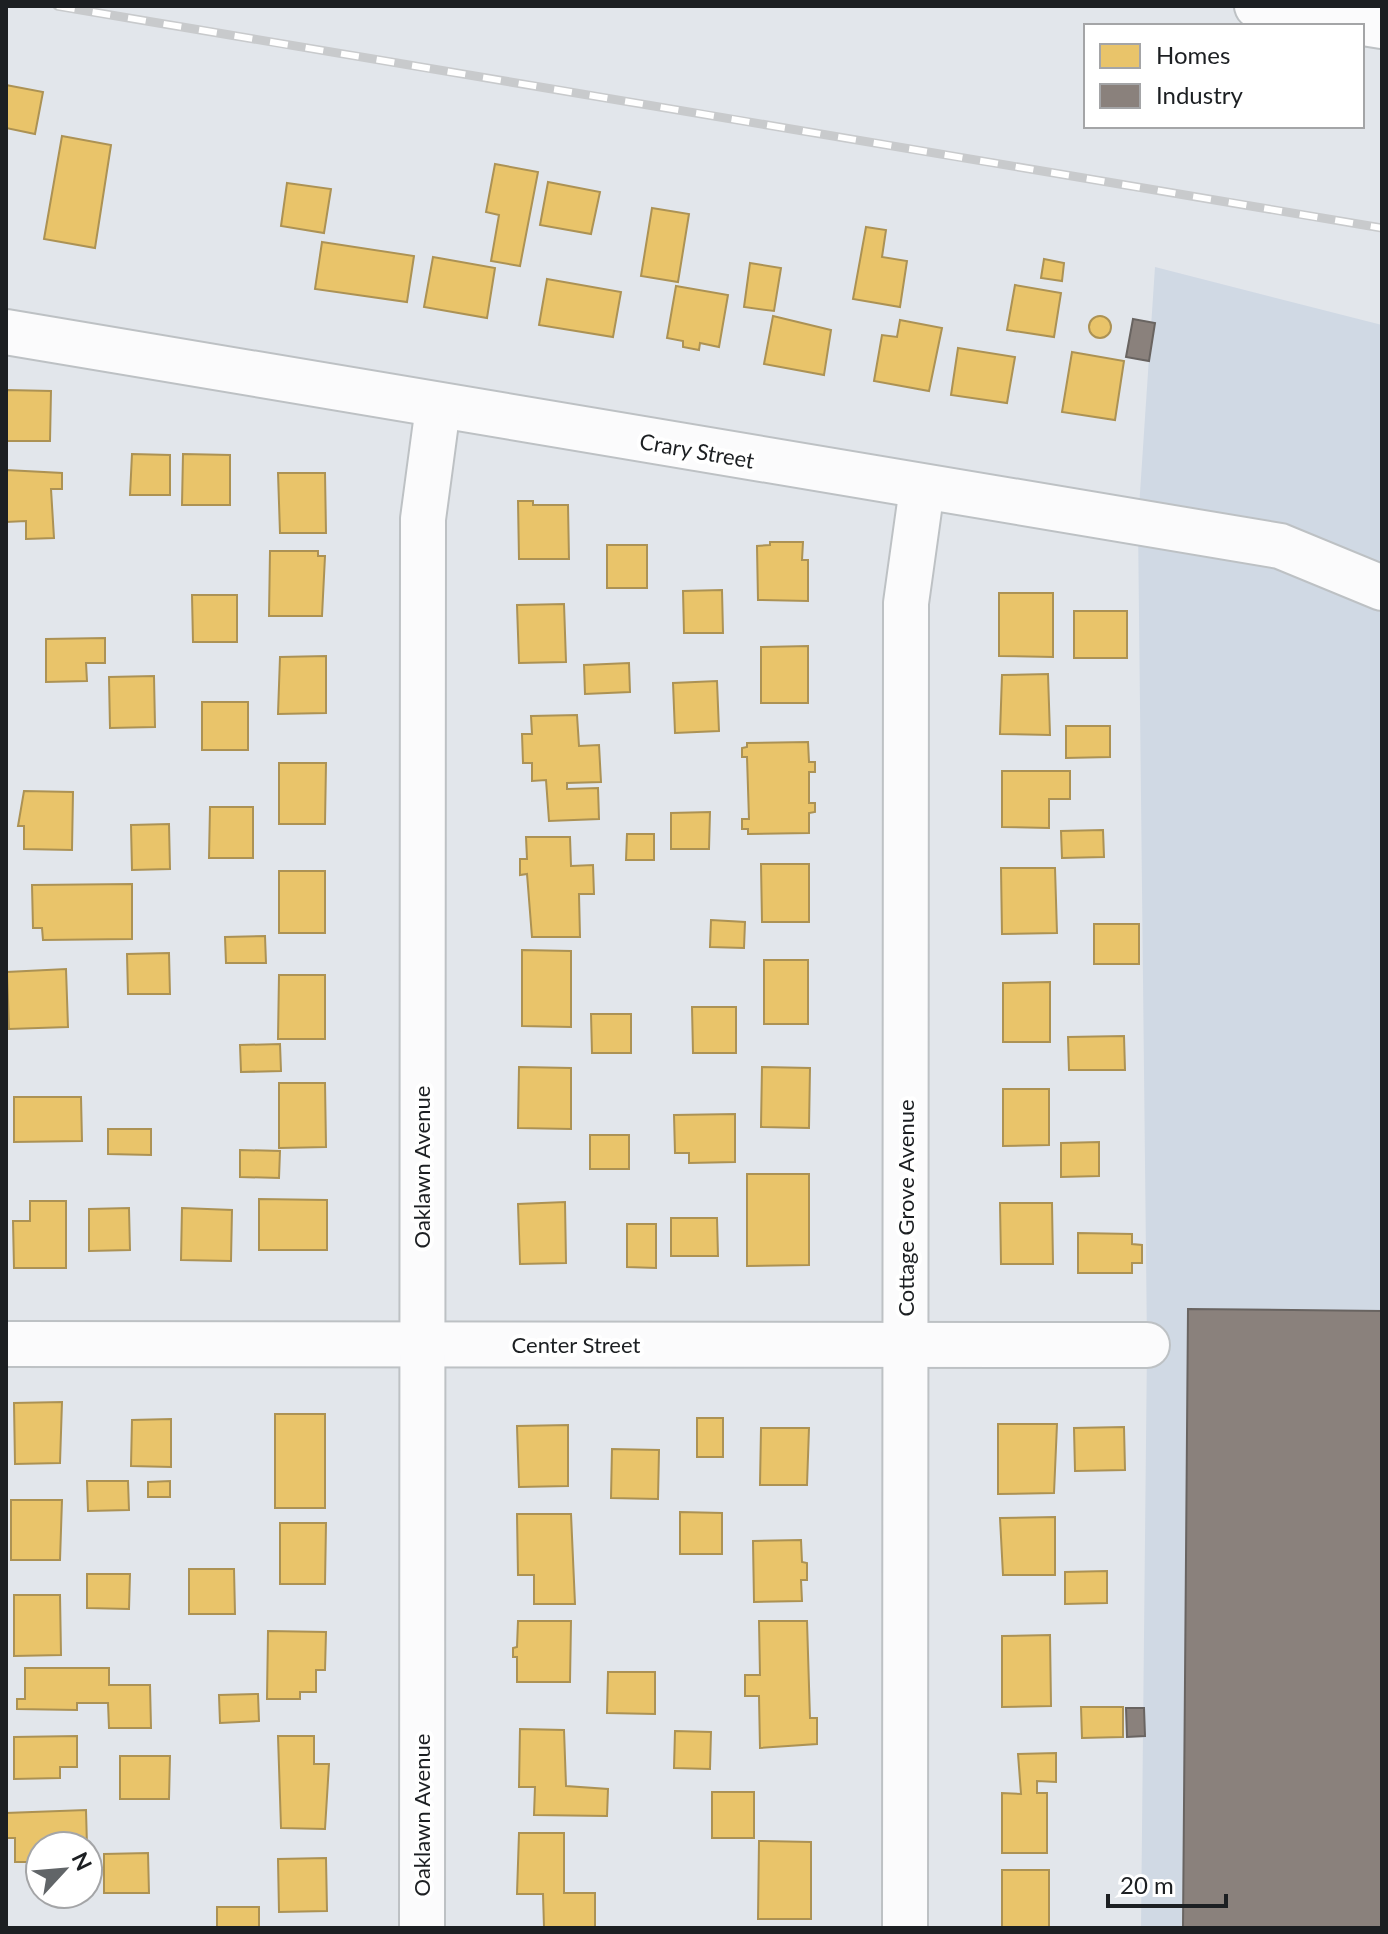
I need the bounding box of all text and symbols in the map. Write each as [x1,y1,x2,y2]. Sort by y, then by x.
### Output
legend [1084,24,1364,128]
text: Homes [1156,40,1230,69]
text: Industry [1156,80,1243,109]
street label: Crary Street [638,427,757,474]
street label: Oaklawn Avenue [408,1086,435,1248]
street label: Cottage Grove Avenue [892,1099,919,1317]
street label: Center Street [512,1331,640,1358]
street label: Oaklawn Avenue [408,1734,435,1896]
north arrow [24,1830,104,1910]
text: N [67,1847,98,1875]
scale bar [1108,1858,1226,1908]
text: 20 m [1120,1870,1174,1899]

